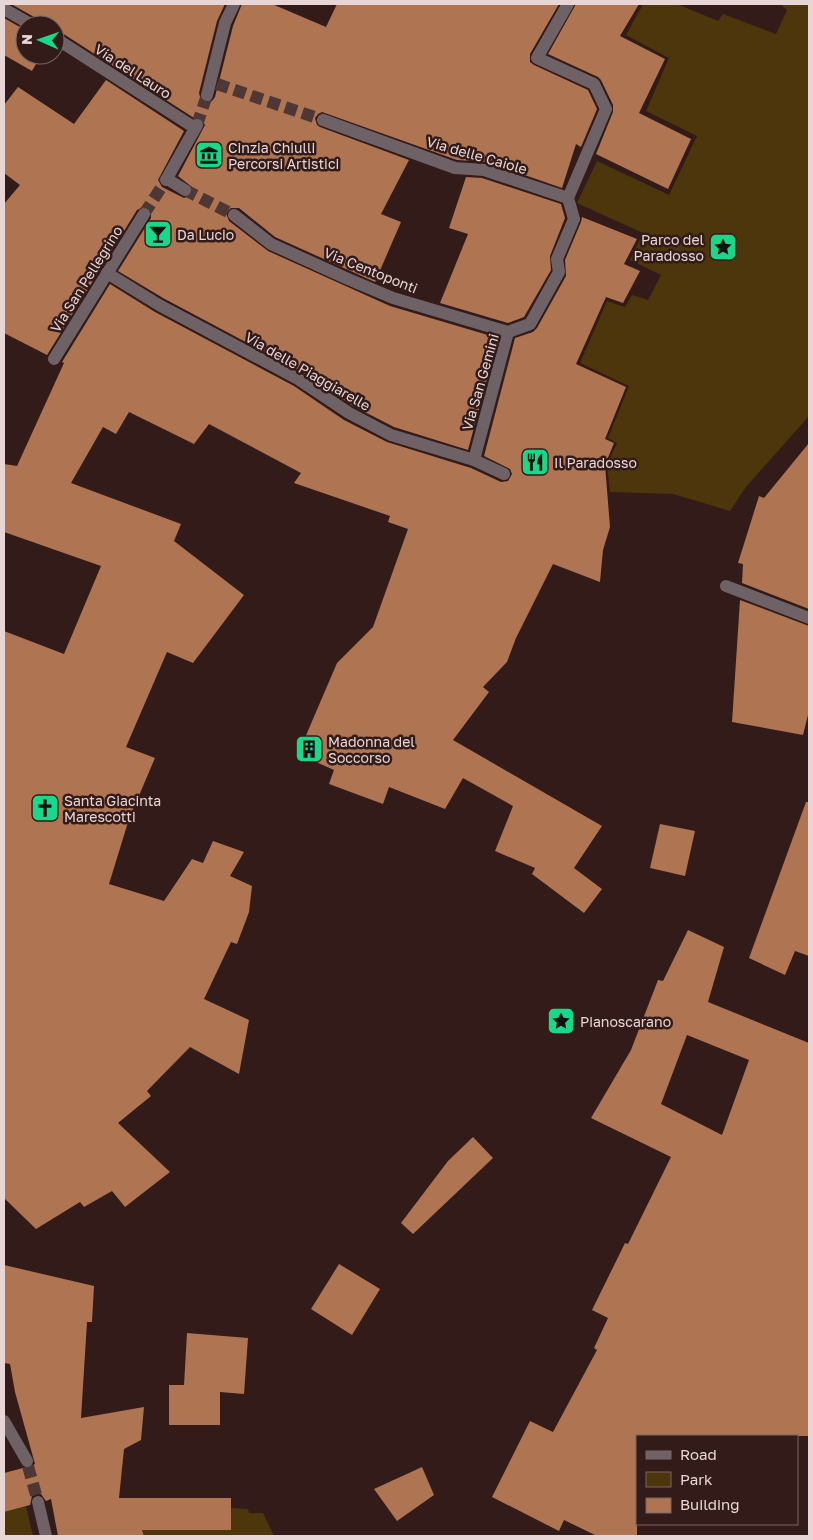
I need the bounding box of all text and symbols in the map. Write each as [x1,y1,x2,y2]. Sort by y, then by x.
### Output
north arrow [15,15,65,65]
text: N [18,34,35,45]
street label: Via del Lauro [92,40,174,102]
street label: Via delle Caiole [425,133,529,177]
place label: Cinzia Chiulli Percorsi Artistici [228,139,339,172]
museum icon: Cinzia Chiulli Percorsi Artistici [194,140,224,170]
bar icon: Da Lucio [143,219,173,249]
street label: Via San Pellegrino [46,223,126,335]
place label: Da Lucio [177,226,234,243]
place label: Parco del Paradosso [634,231,704,264]
place icon: Parco del Paradosso [708,232,738,262]
street label: Via Centoponti [322,243,420,297]
street label: Via delle Piaggiarelle [242,328,374,414]
street label: Via San Gemini [458,332,502,432]
restaurant icon: Il Paradosso [520,447,550,477]
place label: Il Paradosso [554,454,637,471]
place label: Madonna del Soccorso [328,733,415,766]
building icon: Madonna del Soccorso [294,734,324,764]
place label: Santa Giacinta Marescotti [64,792,161,825]
church icon: Santa Giacinta Marescotti [30,793,60,823]
place icon: Pianoscarano [546,1006,576,1036]
place label: Pianoscarano [580,1013,671,1030]
legend [636,1435,798,1525]
text: Road [680,1445,717,1463]
text: Park [680,1470,713,1488]
text: Building [680,1495,740,1513]

